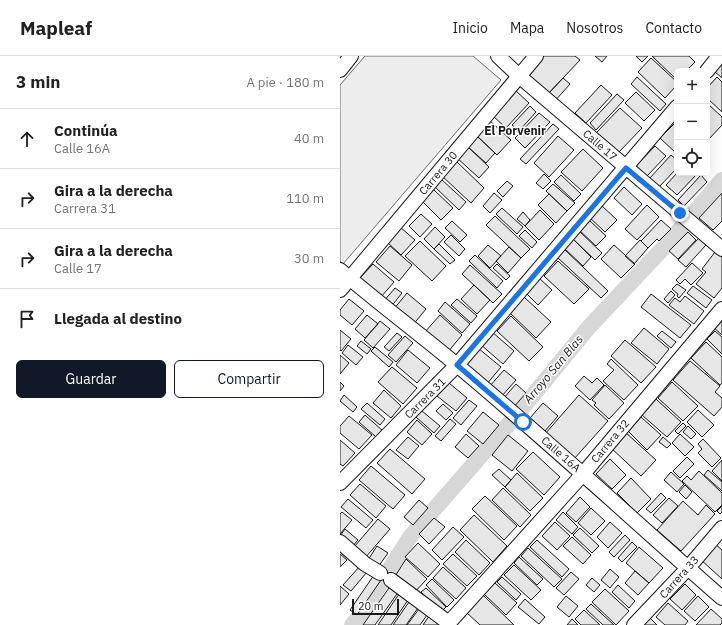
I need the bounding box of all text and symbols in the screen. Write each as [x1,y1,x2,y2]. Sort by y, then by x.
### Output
text: Mapleaf [20,16,92,40]
text: Inicio [452,19,488,37]
text: Mapa [510,19,544,37]
text: Nosotros [566,19,623,37]
text: Contacto [645,19,702,37]
map controls [674,68,710,176]
button: + [674,68,710,104]
text: 3 min [16,71,60,93]
text: A pie · 180 m [246,74,324,91]
button: − [674,104,710,140]
text: Continúa [54,121,118,140]
district label: El Porvenir [484,123,546,138]
street label: Calle 17 [580,126,620,164]
icon: ahead [16,128,38,150]
text: 40 m [294,130,324,147]
text: Calle 16A [54,140,110,157]
button: locate [674,140,710,176]
street label: Carrera 30 [416,148,460,198]
text: Gira a la derecha [54,181,173,200]
icon: right [16,188,38,210]
text: 110 m [286,190,324,207]
text: Carrera 31 [54,200,116,217]
route end [671,204,689,222]
text: Gira a la derecha [54,241,173,260]
icon: right [16,248,38,270]
text: 30 m [294,250,324,267]
text: Calle 17 [54,260,102,277]
icon: arrive [16,308,38,330]
text: Llegada al destino [54,309,182,328]
water label: Arroyo San Blas [519,332,586,407]
button: Guardar [16,360,166,398]
button: Compartir [174,360,324,398]
street label: Carrera 31 [402,374,449,421]
route start [514,413,532,431]
street label: Carrera 32 [588,416,632,466]
street label: Calle 16A [538,433,584,475]
street label: Carrera 33 [656,553,702,601]
scale bar [352,597,399,616]
text: 20 m [358,599,383,613]

